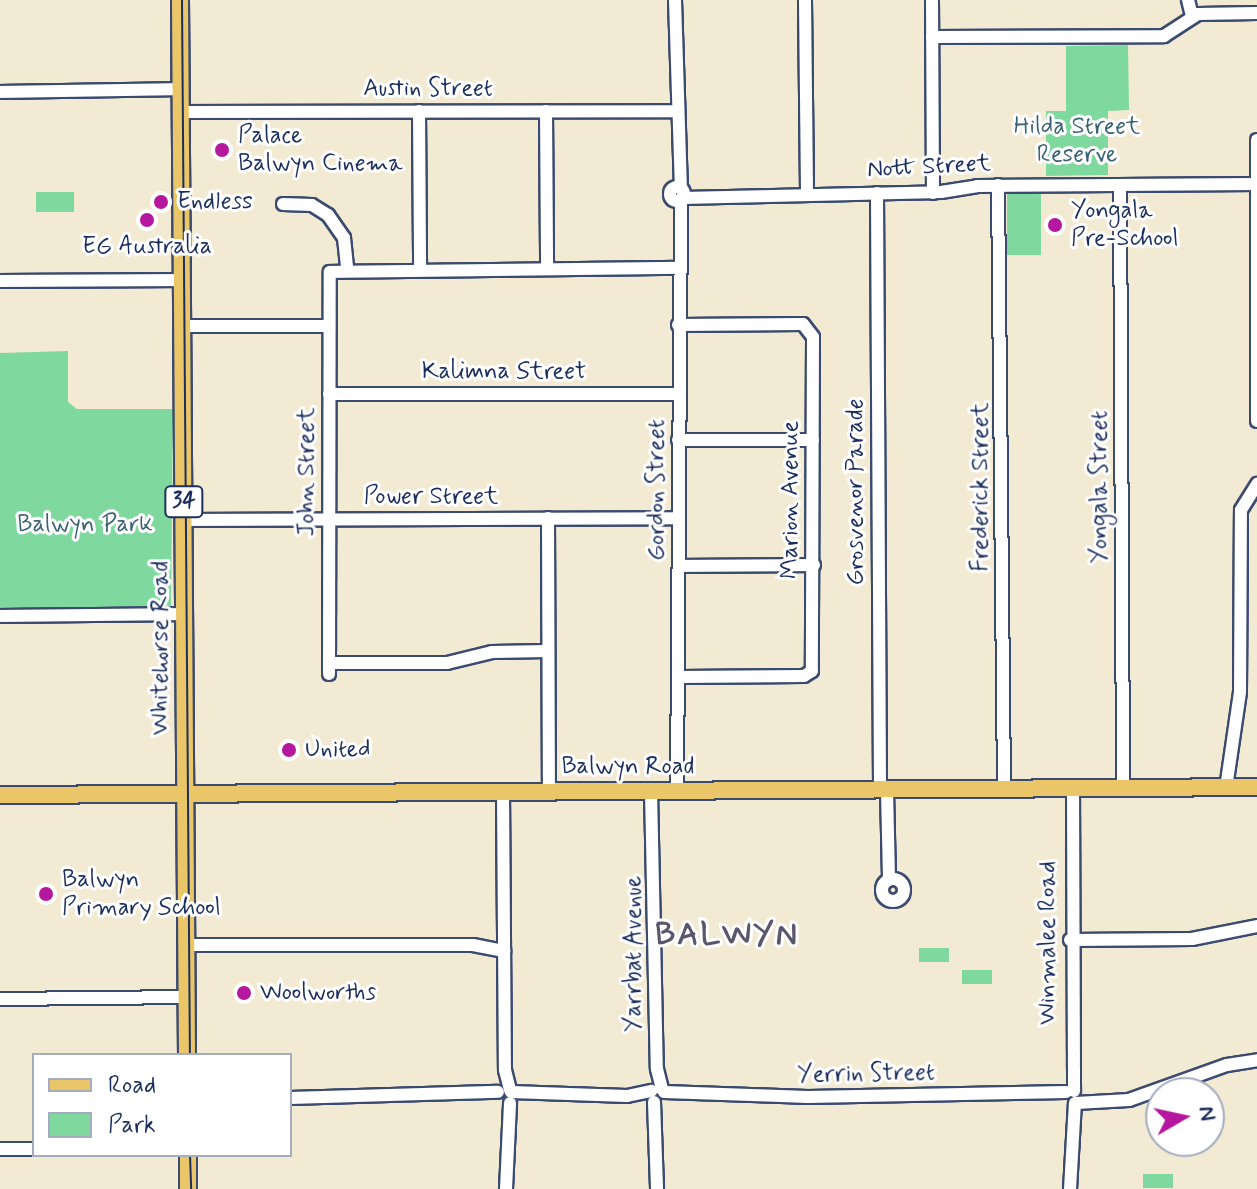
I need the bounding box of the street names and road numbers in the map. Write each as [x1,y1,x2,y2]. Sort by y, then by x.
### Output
street label: Austin Street [361,75,495,103]
street label: Nott Street [866,149,992,185]
street label: Kalimna Street [422,358,586,386]
street label: Grosvenor Parade [842,400,870,584]
street label: Frederick Street [967,402,995,572]
street label: John Street [293,408,321,536]
street label: Yongala Street [1086,409,1114,565]
street label: Gordon Street [643,417,671,563]
street label: Marion Avenue [777,421,805,579]
street label: Power Street [364,483,498,511]
road number: 34 [164,484,204,520]
street label: Whitehorse Road [147,563,175,733]
street label: Balwyn Road [562,753,694,781]
street label: Winmalee Road [1034,862,1062,1024]
street label: Yarrbat Avenue [620,873,648,1035]
street label: Yerrin Street [795,1058,937,1090]

